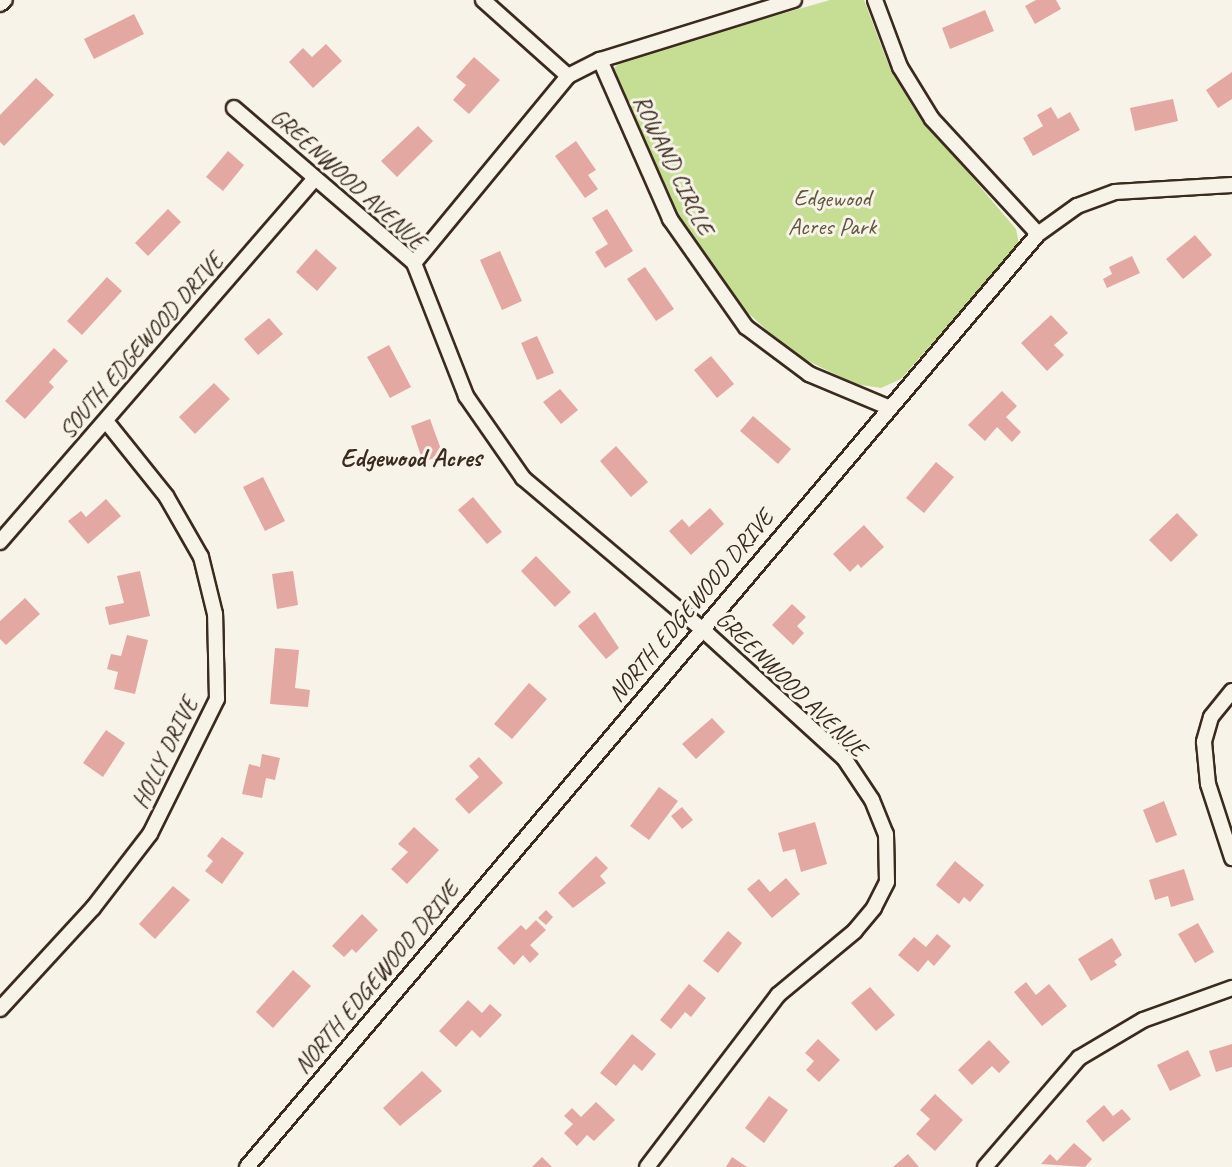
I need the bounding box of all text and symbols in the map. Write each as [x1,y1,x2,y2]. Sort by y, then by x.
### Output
street label: ROWAND CIRCLE [627,90,719,240]
street label: GREENWOOD AVENUE [265,103,431,255]
park label: Edgewood Acres Park [787,185,877,241]
street label: SOUTH EDGEWOOD DRIVE [53,247,229,445]
district label: Edgewood Acres [340,442,482,474]
street label: NORTH EDGEWOOD DRIVE [603,505,779,707]
street label: GREENWOOD AVENUE [710,605,872,763]
street label: HOLLY DRIVE [126,693,204,813]
street label: NORTH EDGEWOOD DRIVE [289,877,465,1079]

